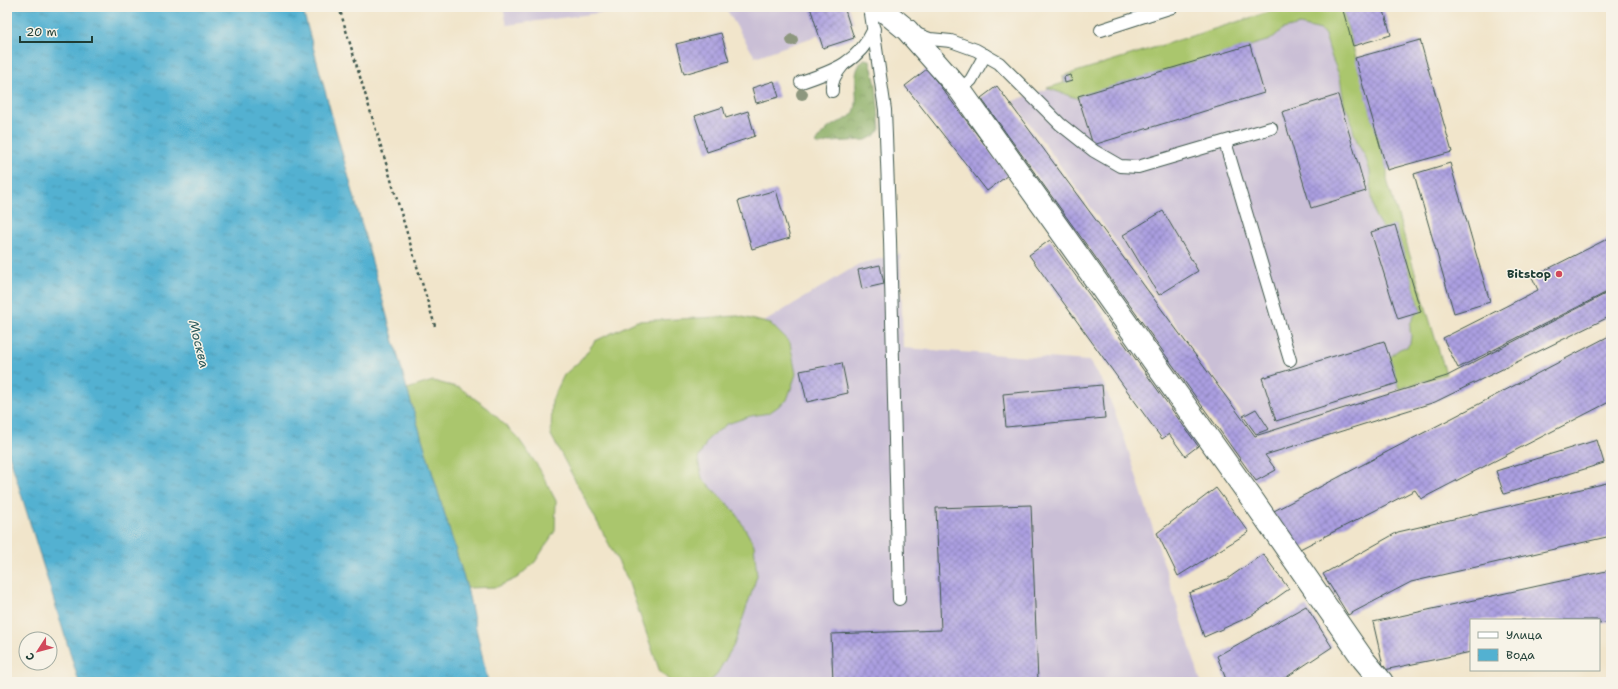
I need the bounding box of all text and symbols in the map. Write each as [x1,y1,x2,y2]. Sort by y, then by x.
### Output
scale bar [20,18,92,44]
text: 20 m [26,24,57,40]
place label: Bitstop [1507,266,1551,282]
marker: Bitstop [1554,269,1564,279]
water label: Москва [185,318,213,370]
legend [1470,619,1600,671]
text: Улица [1506,627,1543,643]
north arrow [18,631,58,671]
text: Вода [1506,647,1535,663]
text: С [22,649,38,664]

